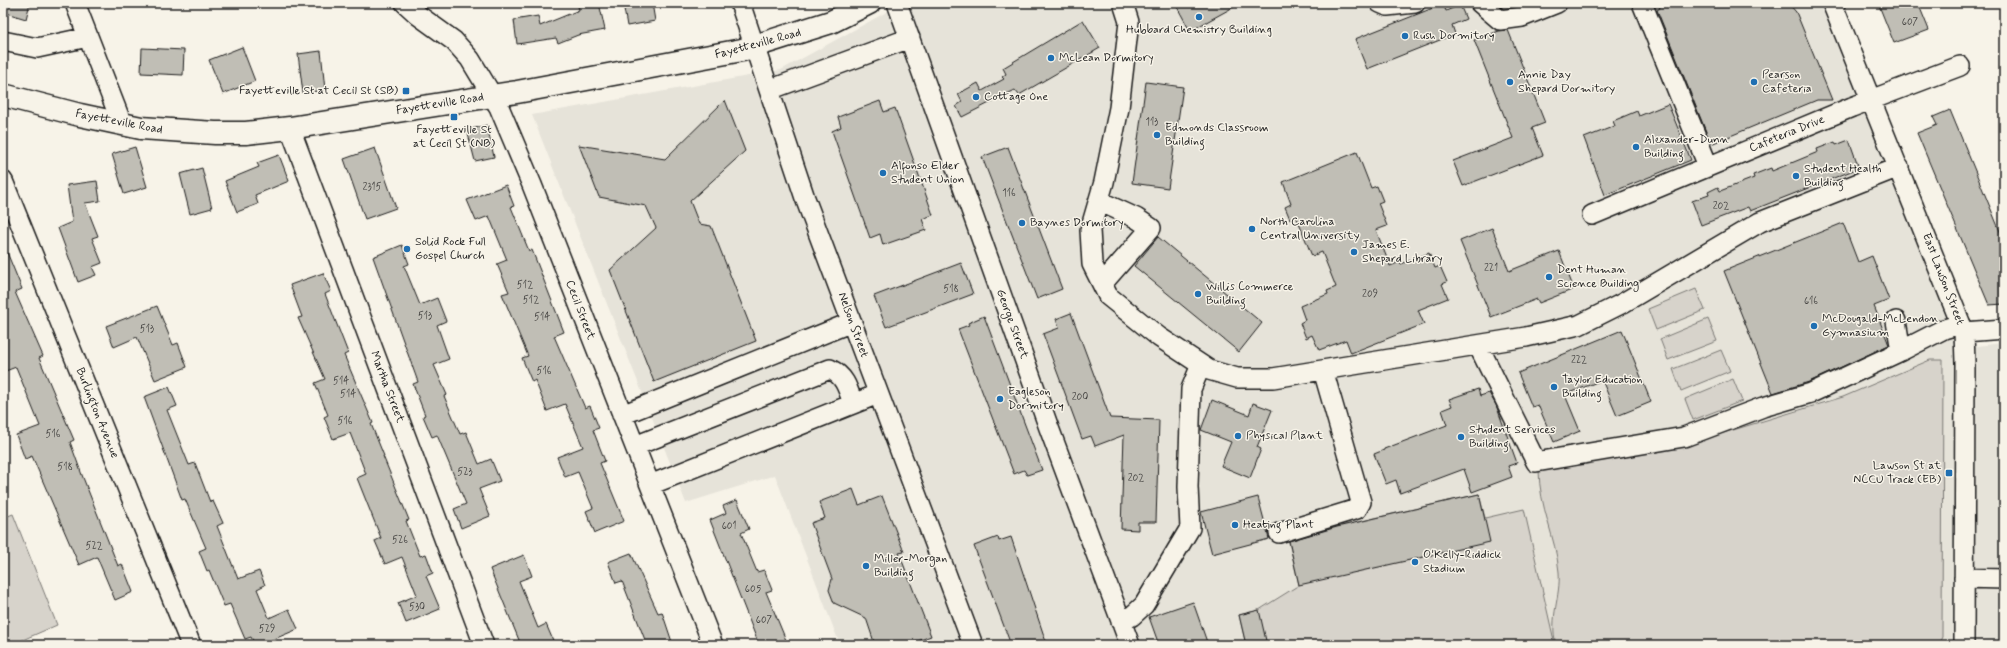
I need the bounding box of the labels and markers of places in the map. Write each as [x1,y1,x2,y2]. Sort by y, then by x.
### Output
marker: Hubbard Chemistry Building [1194,12,1204,22]
place label: Hubbard Chemistry Building [1126,22,1272,38]
place label: Rush Dormitory [1413,28,1494,44]
marker: Rush Dormitory [1400,31,1410,41]
place label: McLean Dormitory [1059,50,1154,66]
marker: McLean Dormitory [1046,53,1056,63]
place label: Annie Day Shepard Dormitory [1518,67,1615,97]
place label: Pearson Cafeteria [1762,67,1812,97]
marker: Annie Day Shepard Dormitory [1505,77,1515,87]
marker: Pearson Cafeteria [1749,77,1759,87]
place label: Fayetteville St at Cecil St (SB) [239,83,399,99]
marker: Fayetteville St at Cecil St (SB) [401,86,411,96]
place label: Cottage One [984,89,1048,105]
marker: Cottage One [971,92,981,102]
marker: Fayetteville St at Cecil St (NB) [449,112,459,122]
place label: Edmonds Classroom Building [1165,120,1269,151]
place label: Fayetteville St at Cecil St (NB) [413,122,496,152]
marker: Edmonds Classroom Building [1152,130,1162,140]
place label: Alexander-Dunn Building [1644,132,1730,163]
marker: Alexander-Dunn Building [1631,142,1641,152]
place label: Alfonso Elder Student Union [891,158,965,188]
place label: Student Health Building [1804,161,1882,192]
marker: Alfonso Elder Student Union [878,168,888,178]
marker: Student Health Building [1791,171,1801,181]
place label: North Carolina Central University [1260,214,1360,244]
place label: Baynes Dormitory [1030,215,1124,231]
marker: Baynes Dormitory [1017,218,1027,228]
marker: North Carolina Central University [1247,224,1257,234]
place label: Solid Rock Full Gospel Church [415,234,486,264]
place label: James E. Shepard Library [1362,237,1443,267]
marker: Solid Rock Full Gospel Church [402,244,412,254]
marker: James E. Shepard Library [1349,247,1359,257]
place label: Dent Human Science Building [1557,262,1639,292]
marker: Dent Human Science Building [1544,272,1554,282]
place label: Willis Commerce Building [1206,279,1294,310]
marker: Willis Commerce Building [1193,289,1203,299]
place label: McDougald-McLendon Gymnasium [1822,311,1939,341]
marker: McDougald-McLendon Gymnasium [1809,321,1819,331]
place label: Taylor Education Building [1562,372,1643,403]
marker: Taylor Education Building [1549,382,1559,392]
place label: Eagleson Dormitory [1008,384,1064,414]
marker: Eagleson Dormitory [995,394,1005,404]
place label: Student Services Building [1469,422,1555,453]
place label: Physical Plant [1246,428,1323,444]
marker: Physical Plant [1233,431,1243,441]
marker: Student Services Building [1456,432,1466,442]
place label: Lawson St at NCCU Track (EB) [1853,458,1942,488]
marker: Lawson St at NCCU Track (EB) [1944,468,1954,478]
place label: Heating Plant [1243,517,1314,534]
marker: Heating Plant [1230,520,1240,530]
place label: O'Kelly-Riddick Stadium [1423,547,1501,577]
place label: Miller-Morgan Building [874,551,947,582]
marker: O'Kelly-Riddick Stadium [1410,557,1420,567]
marker: Miller-Morgan Building [861,561,871,571]

